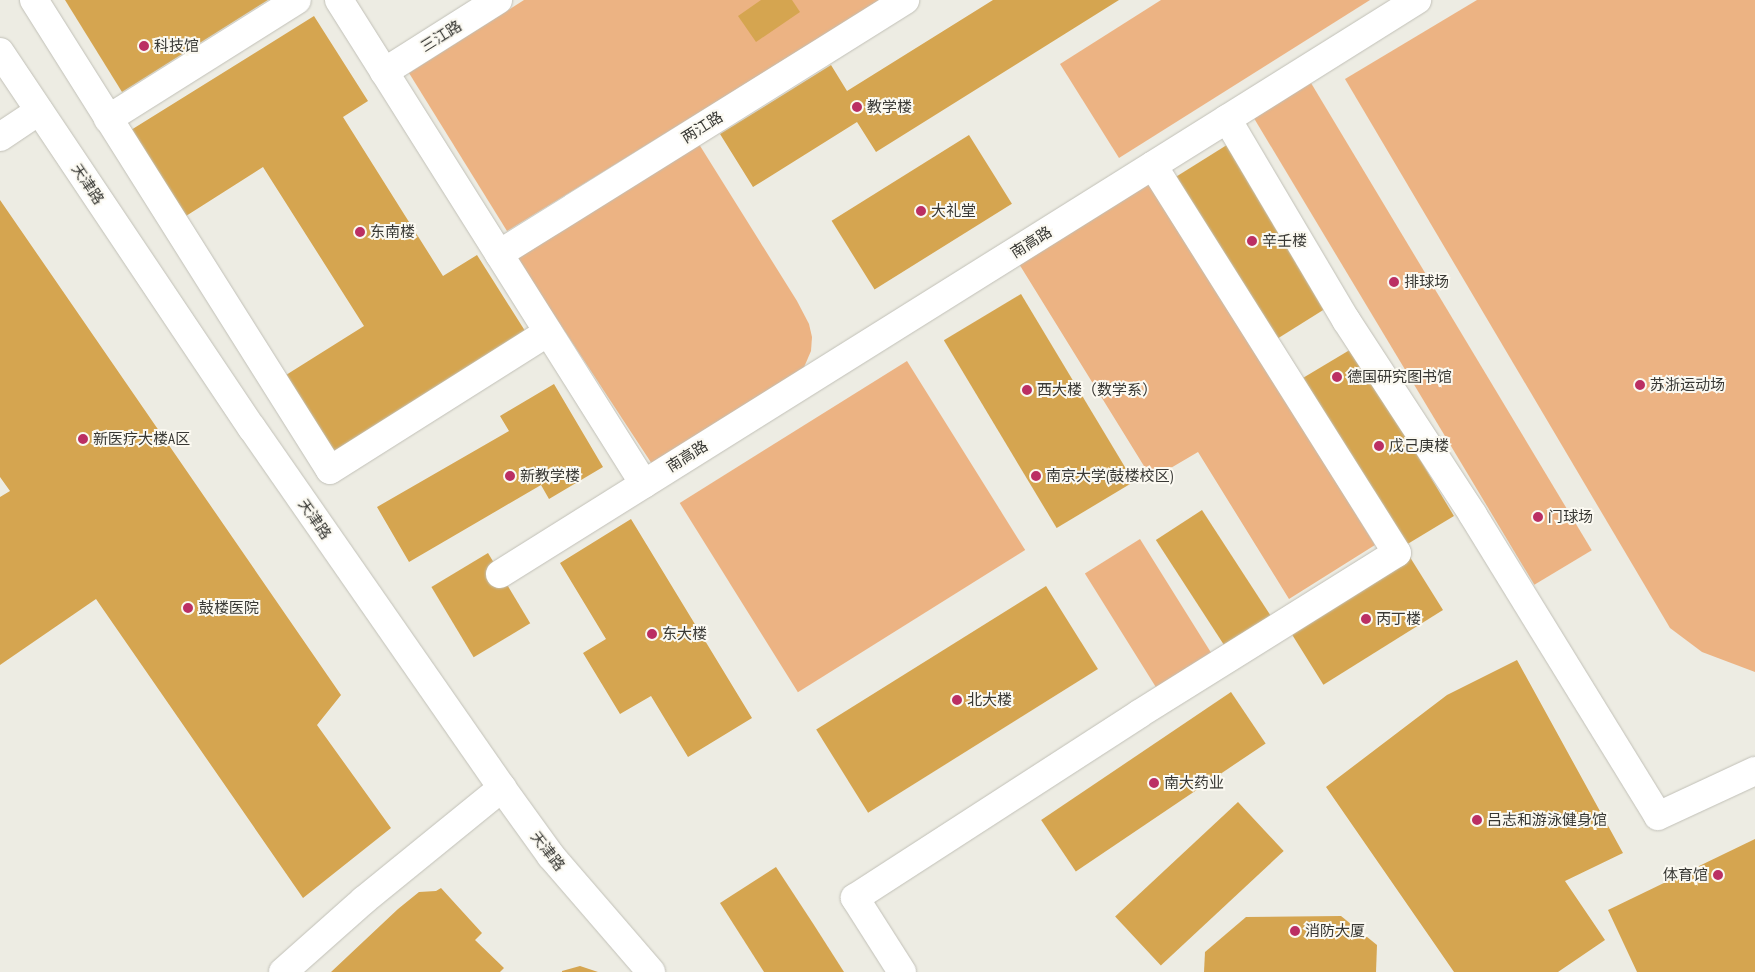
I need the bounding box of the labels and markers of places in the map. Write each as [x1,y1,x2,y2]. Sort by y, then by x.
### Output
place label: 科技馆 [154,37,199,55]
marker: 科技馆 [138,40,150,52]
place label: 教学楼 [867,98,912,116]
marker: 教学楼 [851,101,863,113]
place label: 大礼堂 [931,202,976,220]
marker: 大礼堂 [915,205,927,217]
place label: 东南楼 [370,223,415,241]
marker: 东南楼 [354,226,366,238]
place label: 辛壬楼 [1262,232,1307,250]
marker: 辛壬楼 [1246,235,1258,247]
place label: 排球场 [1404,273,1449,291]
marker: 排球场 [1388,276,1400,288]
place label: 德国研究图书馆 [1347,368,1452,386]
marker: 德国研究图书馆 [1331,371,1343,383]
place label: 苏浙运动场 [1650,376,1725,394]
marker: 苏浙运动场 [1634,379,1646,391]
place label: 西大楼（数学系） [1037,381,1157,399]
marker: 西大楼（数学系） [1021,384,1033,396]
place label: 新医疗大楼A区 [93,430,190,448]
marker: 新医疗大楼A区 [77,433,89,445]
place label: 戊己庚楼 [1389,437,1449,455]
marker: 戊己庚楼 [1373,440,1385,452]
place label: 新教学楼 [520,467,580,485]
place label: 南京大学(鼓楼校区) [1046,467,1173,485]
marker: 新教学楼 [504,470,516,482]
marker: 南京大学(鼓楼校区) [1030,470,1042,482]
place label: 门球场 [1548,508,1593,526]
marker: 门球场 [1532,511,1544,523]
place label: 鼓楼医院 [199,599,259,617]
marker: 鼓楼医院 [181,601,195,615]
place label: 丙丁楼 [1376,610,1421,628]
marker: 丙丁楼 [1360,613,1372,625]
place label: 东大楼 [662,625,707,643]
marker: 东大楼 [646,628,658,640]
place label: 北大楼 [967,691,1012,709]
marker: 北大楼 [951,694,963,706]
place label: 南大药业 [1164,774,1224,792]
marker: 南大药业 [1148,777,1160,789]
place label: 吕志和游泳健身馆 [1487,811,1607,829]
marker: 吕志和游泳健身馆 [1471,814,1483,826]
place label: 体育馆 [1663,866,1708,884]
marker: 体育馆 [1712,869,1724,881]
place label: 消防大厦 [1305,922,1365,940]
marker: 消防大厦 [1289,925,1301,937]

